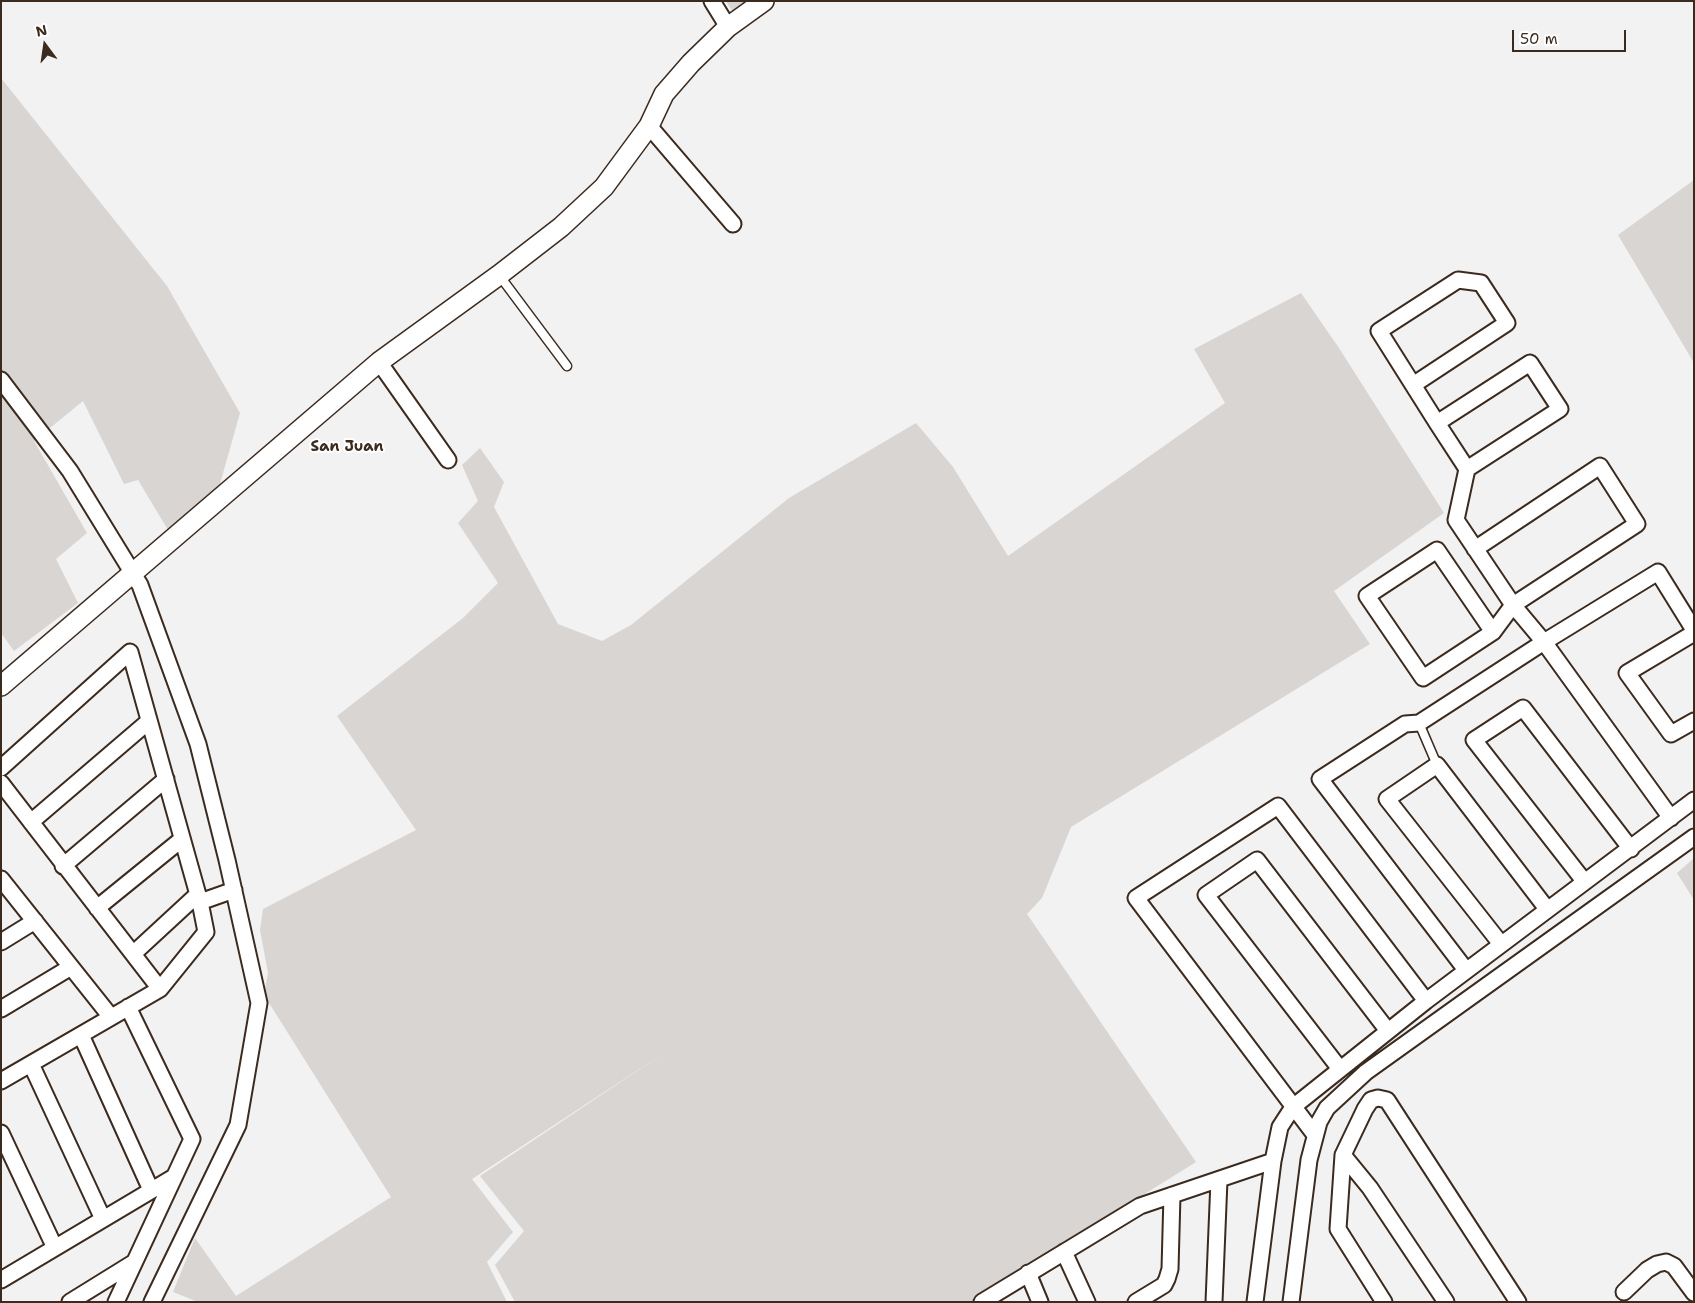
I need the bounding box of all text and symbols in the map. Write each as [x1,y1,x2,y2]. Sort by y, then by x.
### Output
north arrow [20,20,70,70]
text: N [34,20,49,41]
scale bar [1515,20,1629,52]
text: 50 m [1520,29,1558,49]
district label: San Juan [311,438,383,456]

